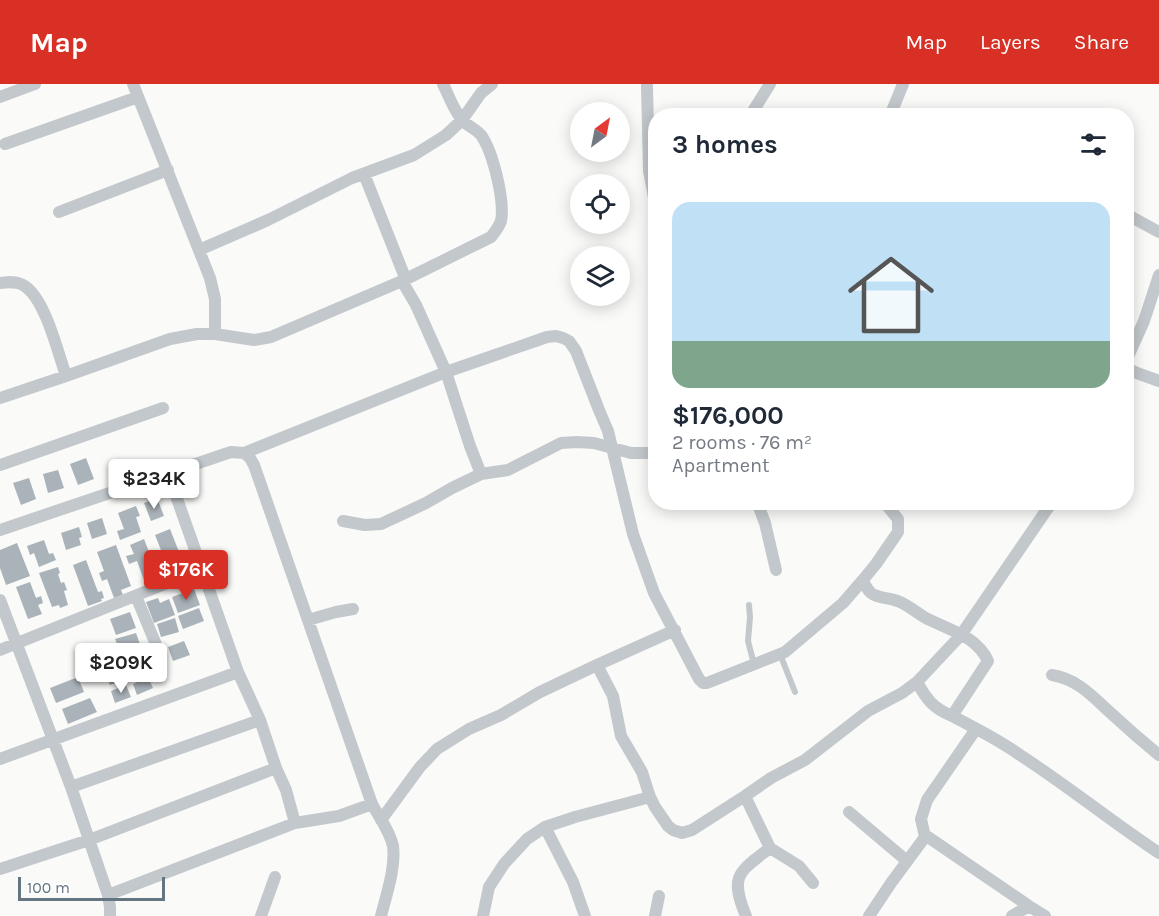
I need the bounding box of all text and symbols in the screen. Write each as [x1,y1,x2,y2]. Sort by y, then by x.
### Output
text: Map [30,26,88,59]
text: Map [905,30,947,54]
text: Layers [980,30,1041,54]
text: Share [1074,30,1129,54]
north arrow [570,102,630,162]
map controls [570,102,630,306]
icon: filters [1077,128,1110,161]
text: 3 homes [672,129,778,160]
button: locate [570,174,630,234]
icon: home [837,241,945,349]
button: layers [570,246,630,306]
text: $176,000 [672,400,784,431]
text: 2 rooms · 76 m² [672,431,812,454]
text: Apartment [672,454,770,477]
pin: $234K [112,459,196,510]
text: $234K [122,467,186,490]
pin: $176K [144,550,228,601]
text: $176K [158,558,214,581]
pin: $209K [79,643,163,694]
text: $209K [89,651,153,674]
scale bar [18,874,165,902]
text: 100 m [27,878,70,897]

